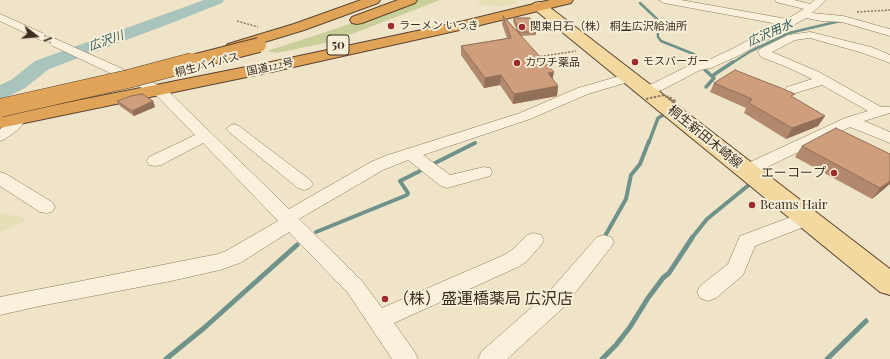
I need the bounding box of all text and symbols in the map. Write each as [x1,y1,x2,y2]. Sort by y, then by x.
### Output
north arrow [16,16,56,56]
water label: 広沢用水 [745,17,795,49]
place label: ラーメン いっき [399,19,479,33]
place label: 関東日石（株） 桐生広沢給油所 [530,20,687,34]
marker: ラーメン いっき [386,21,396,31]
marker: 関東日石（株） 桐生広沢給油所 [517,22,527,32]
water label: 広沢川 [87,28,125,54]
text: N [40,34,56,45]
road number: 50 [327,35,349,55]
street label: 桐生バイパス [173,50,241,80]
place label: モスバーガー [643,55,709,69]
street label: 国道122号 [245,56,295,78]
place label: カワチ薬品 [525,56,580,70]
marker: モスバーガー [630,57,640,67]
marker: カワチ薬品 [512,58,522,68]
street label: 桐生新田木崎線 [665,102,745,172]
place label: エーコープ [761,165,826,181]
marker: エーコープ [829,168,839,178]
place label: Beams Hair [760,197,828,213]
marker: Beams Hair [747,200,757,210]
place label: （株）盛運橋薬局 広沢店 [393,289,573,309]
marker: （株）盛運橋薬局 広沢店 [380,294,390,304]

